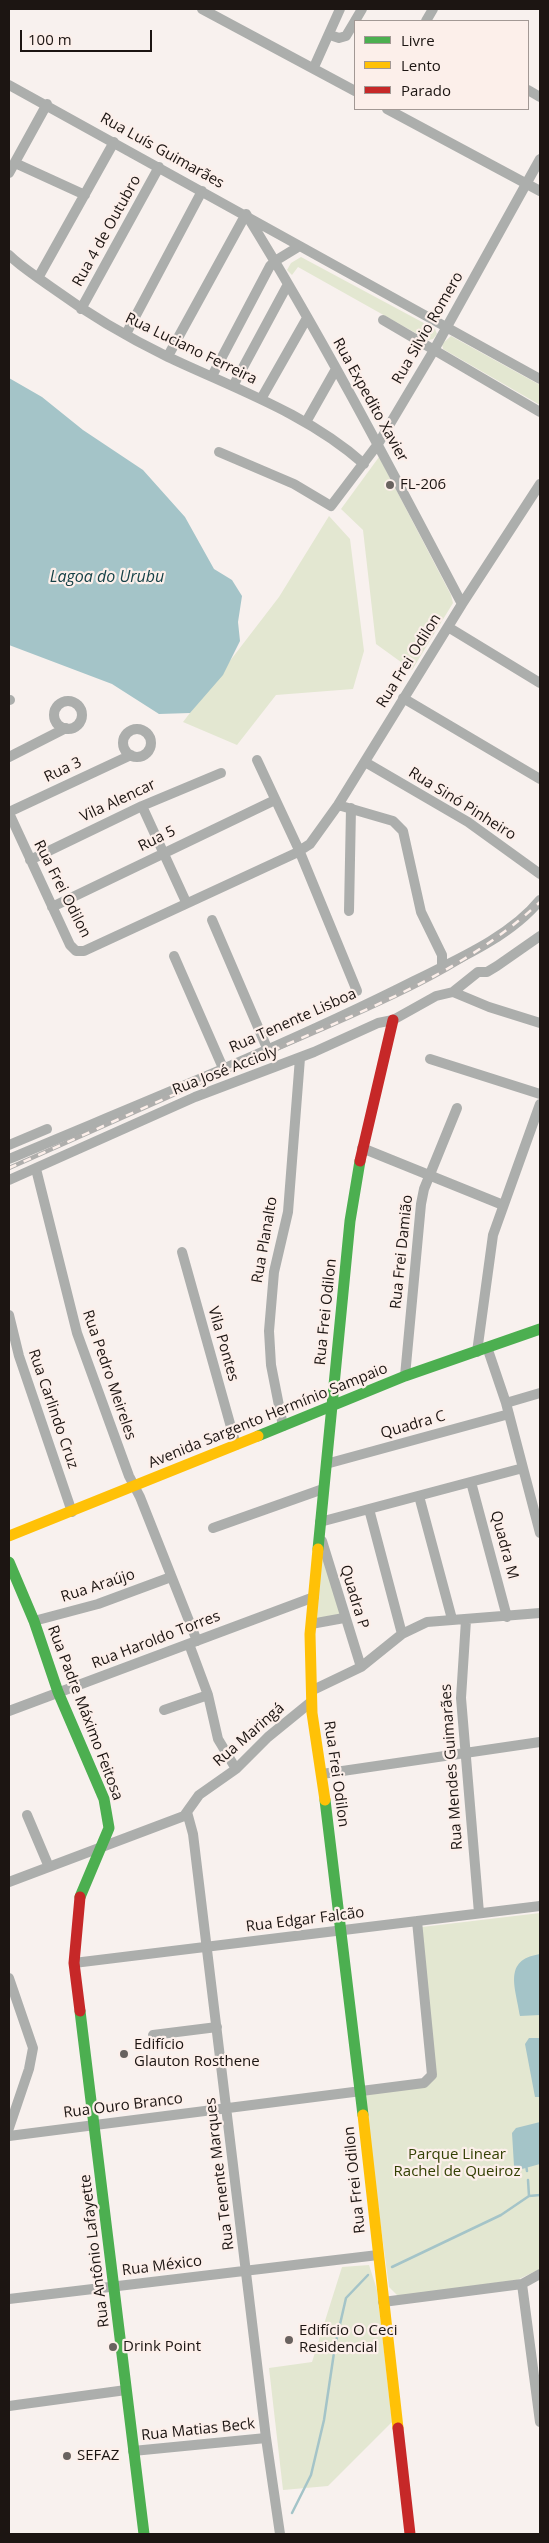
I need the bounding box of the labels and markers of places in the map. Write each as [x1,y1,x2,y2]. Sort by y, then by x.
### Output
place label: FL-206 [400,476,446,494]
marker: FL-206 [384,479,396,491]
place label: Edifício Glauton Rosthene [134,2036,260,2071]
marker: Edifício Glauton Rosthene [118,2048,130,2060]
place label: Edifício O Ceci Residencial [299,2322,397,2357]
marker: Edifício O Ceci Residencial [283,2334,295,2346]
place label: Drink Point [123,2338,201,2356]
marker: Drink Point [107,2341,119,2353]
place label: SEFAZ [77,2447,119,2465]
marker: SEFAZ [61,2450,73,2462]

